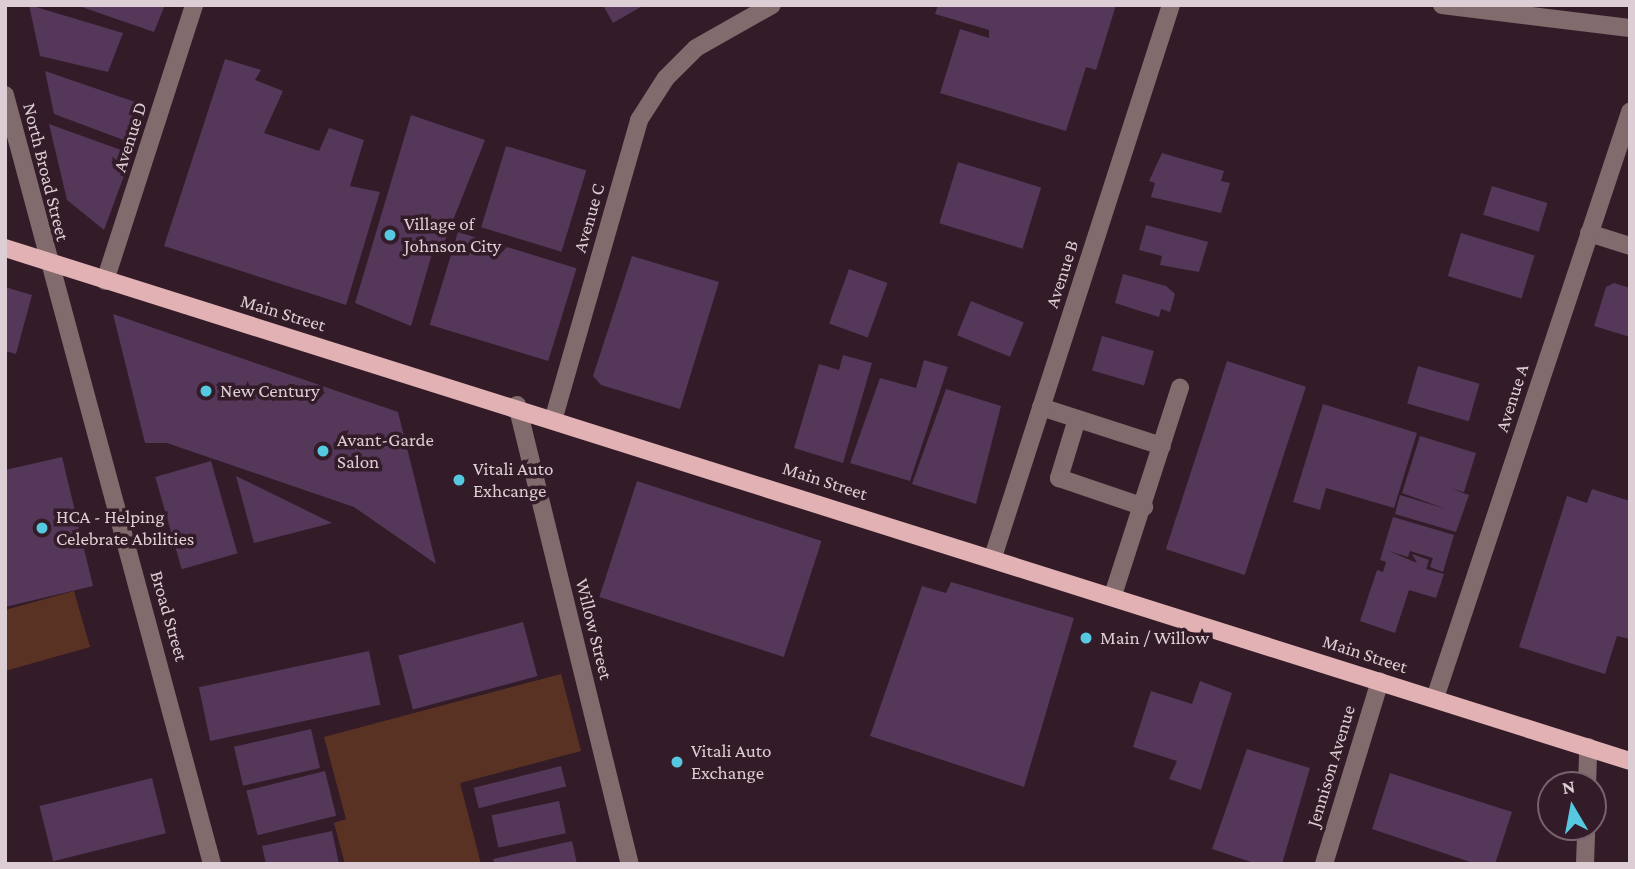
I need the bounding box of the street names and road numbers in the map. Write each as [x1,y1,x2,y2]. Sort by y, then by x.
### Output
street label: Avenue D [108,99,152,175]
street label: North Broad Street [18,101,74,243]
street label: Avenue C [568,181,610,255]
street label: Avenue B [1040,237,1084,311]
street label: Main Street [238,289,328,337]
street label: Avenue A [1490,361,1534,435]
street label: Main Street [780,457,870,505]
street label: Broad Street [145,568,193,664]
street label: Willow Street [570,576,618,682]
street label: Main Street [1320,630,1410,678]
street label: Jennison Avenue [1302,702,1360,830]

